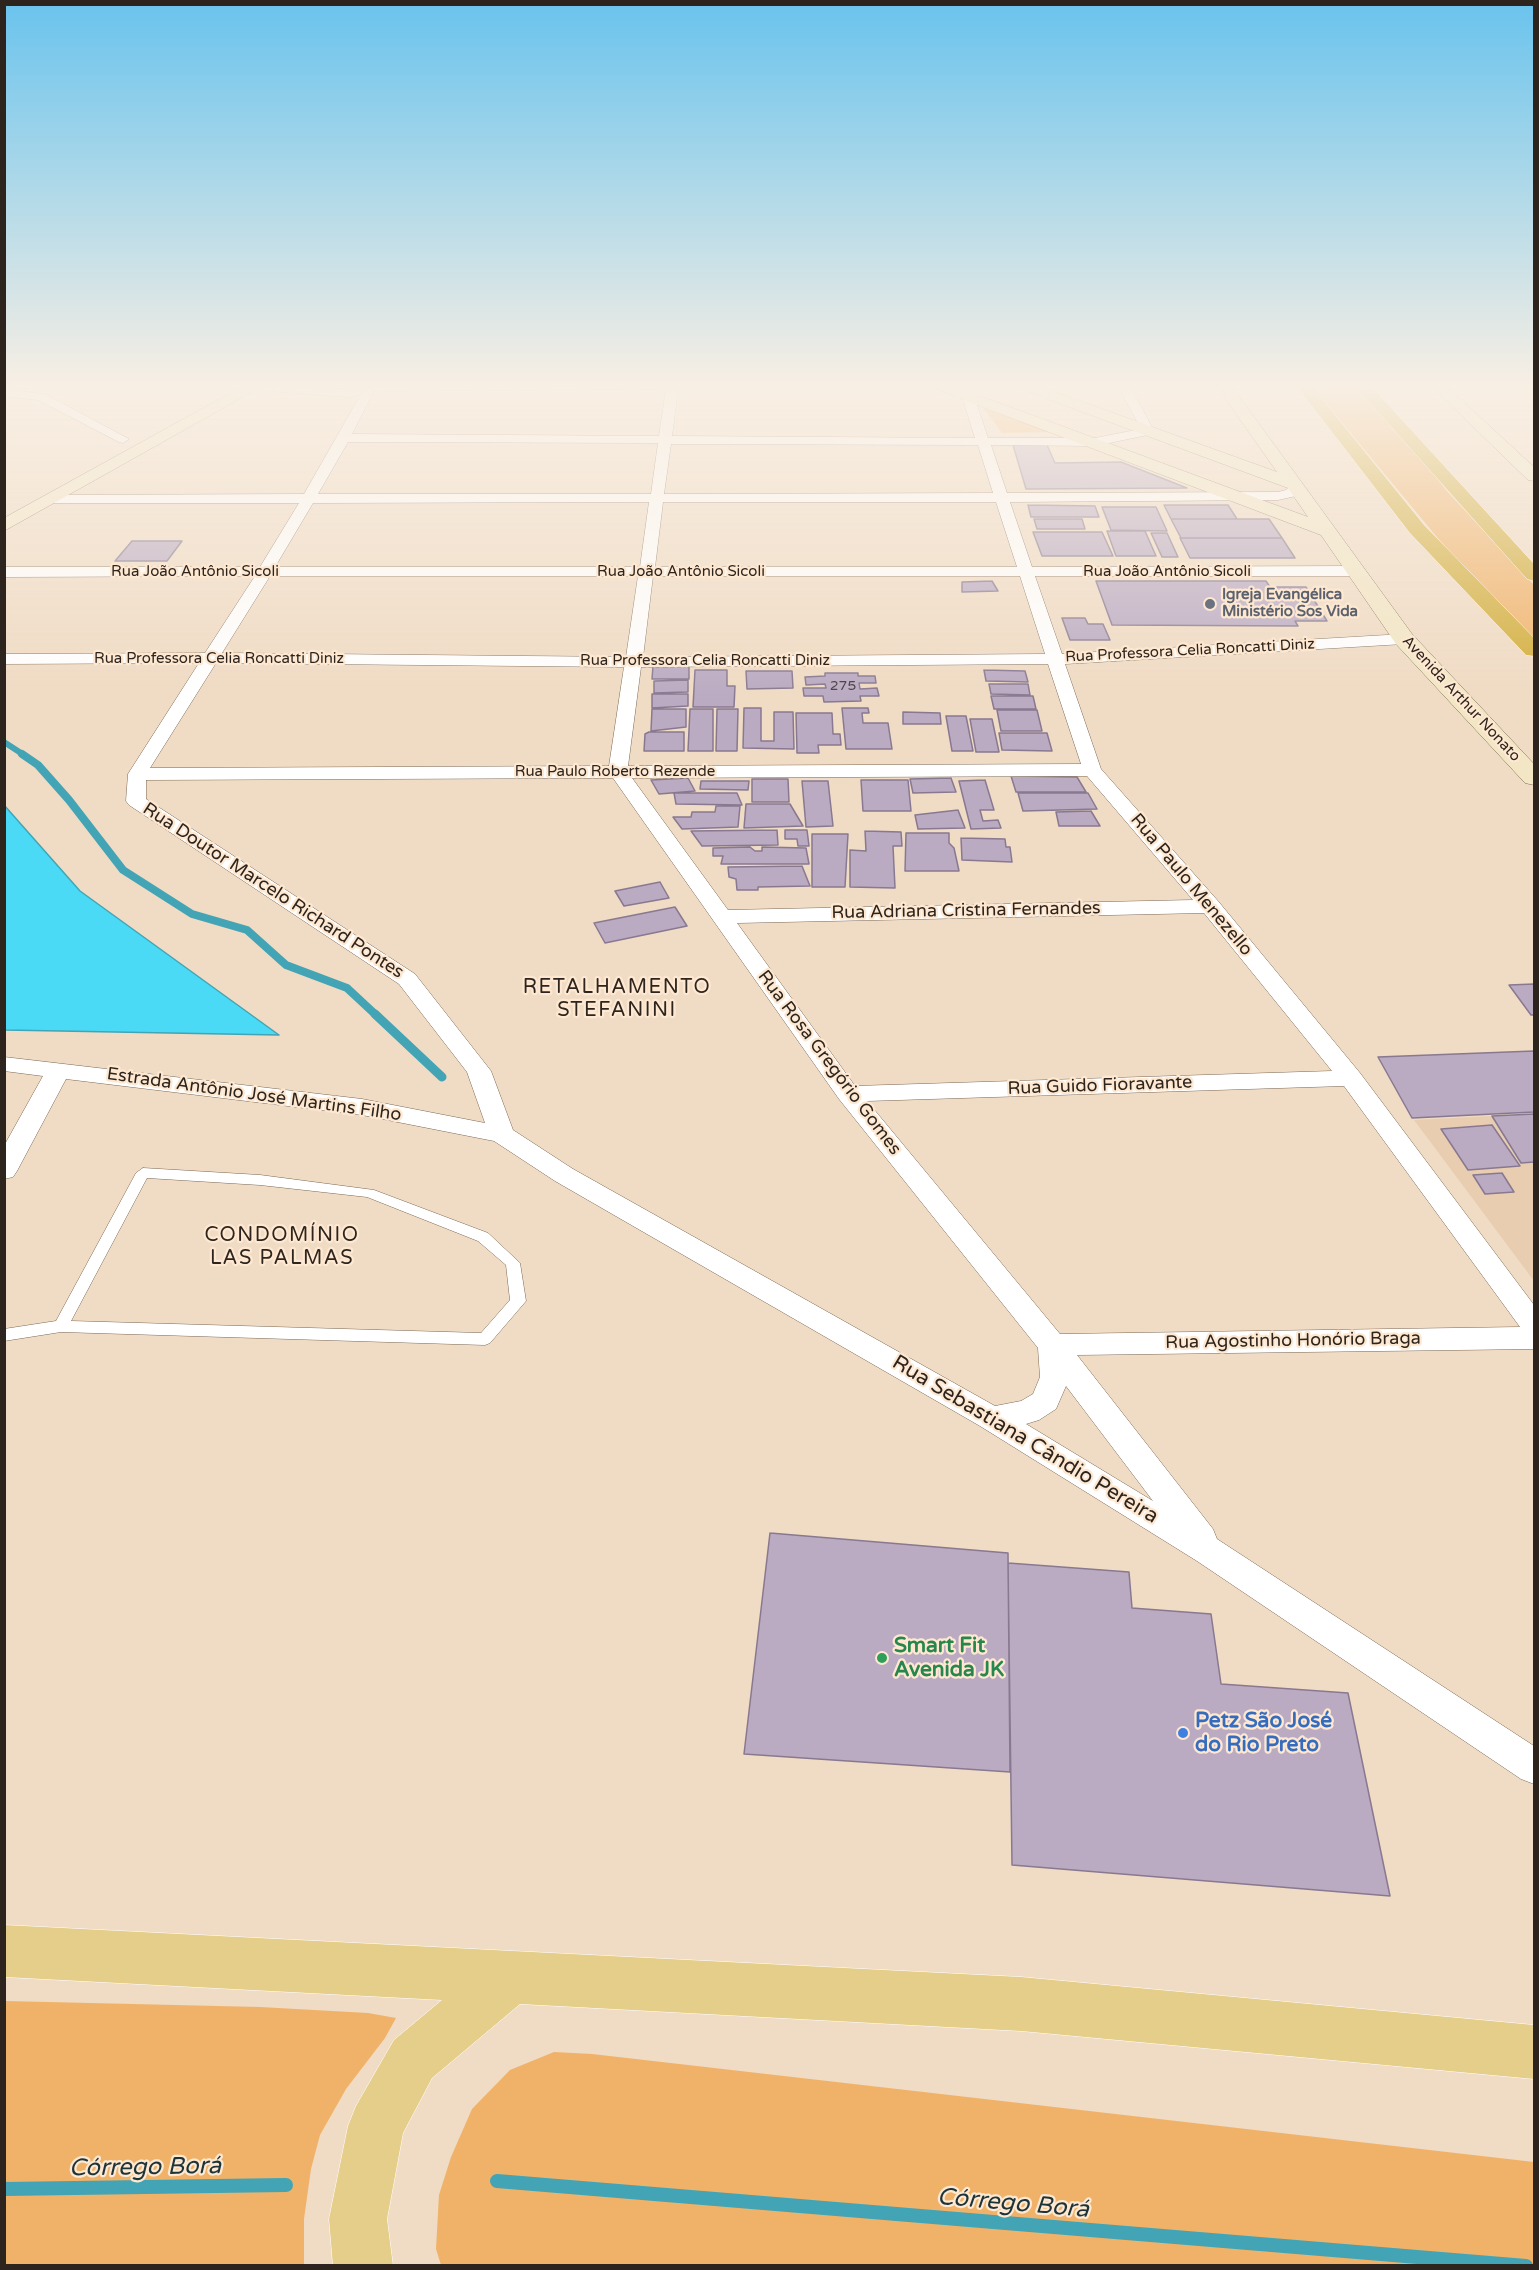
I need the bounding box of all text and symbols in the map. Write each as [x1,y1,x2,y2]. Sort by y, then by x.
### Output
street label: Rua João Antônio Sicoli [111,563,279,581]
street label: Rua João Antônio Sicoli [597,563,765,581]
street label: Rua João Antônio Sicoli [1083,563,1251,581]
place label: Igreja Evangélica Ministério Sos Vida [1222,586,1358,621]
marker: Igreja Evangélica Ministério Sos Vida [1203,597,1217,611]
street label: Avenida Arthur Nonato [1398,632,1524,766]
street label: Rua Professora Celia Roncatti Diniz [1065,635,1315,667]
street label: Rua Professora Celia Roncatti Diniz [94,650,344,668]
street label: Rua Professora Celia Roncatti Diniz [580,652,830,670]
house number: 275 [830,678,856,694]
street label: Rua Paulo Roberto Rezende [515,763,715,781]
street label: Rua Doutor Marcelo Richard Pontes [139,798,407,984]
street label: Rua Paulo Menezello [1125,810,1257,960]
street label: Rua Adriana Cristina Fernandes [831,898,1101,924]
street label: Rua Rosa Gregório Gomes [753,966,905,1160]
district label: RETALHAMENTO STEFANINI [523,976,711,1023]
street label: Estrada Antônio José Martins Filho [105,1064,403,1126]
street label: Rua Guido Fioravante [1007,1072,1193,1100]
district label: CONDOMÍNIO LAS PALMAS [204,1224,360,1271]
street label: Rua Agostinho Honório Braga [1165,1328,1421,1354]
street label: Rua Sebastiana Cândio Pereira [887,1350,1163,1530]
place label: Smart Fit Avenida JK [894,1633,1004,1683]
marker: Smart Fit Avenida JK [875,1651,889,1665]
place label: Petz São José do Rio Preto [1195,1708,1332,1758]
marker: Petz São José do Rio Preto [1176,1726,1190,1740]
water label: Córrego Borá [69,2152,221,2184]
water label: Córrego Borá [936,2183,1090,2225]

